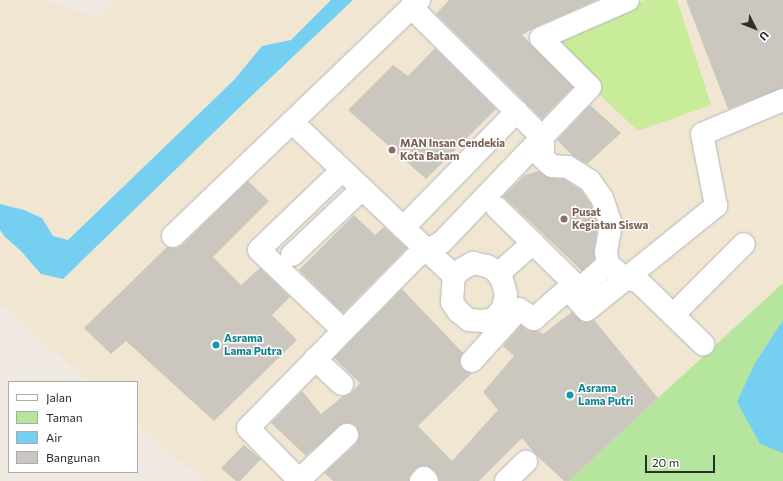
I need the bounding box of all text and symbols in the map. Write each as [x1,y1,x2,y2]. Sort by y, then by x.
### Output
north arrow [735,8,775,48]
text: U [757,29,772,44]
place label: MAN Insan Cendekia Kota Batam [400,137,505,163]
marker: MAN Insan Cendekia Kota Batam [387,145,397,155]
place label: Pusat Kegiatan Siswa [572,206,648,232]
marker: Pusat Kegiatan Siswa [559,214,569,224]
place label: Asrama Lama Putra [224,332,282,358]
marker: Asrama Lama Putra [211,340,221,350]
legend [8,381,138,473]
place label: Asrama Lama Putri [578,382,633,408]
text: Jalan [46,390,72,404]
marker: Asrama Lama Putri [565,390,575,400]
text: Taman [46,410,83,424]
text: Air [46,430,62,444]
scale bar [647,447,717,473]
text: Bangunan [46,450,100,464]
text: 20 m [652,455,679,469]

